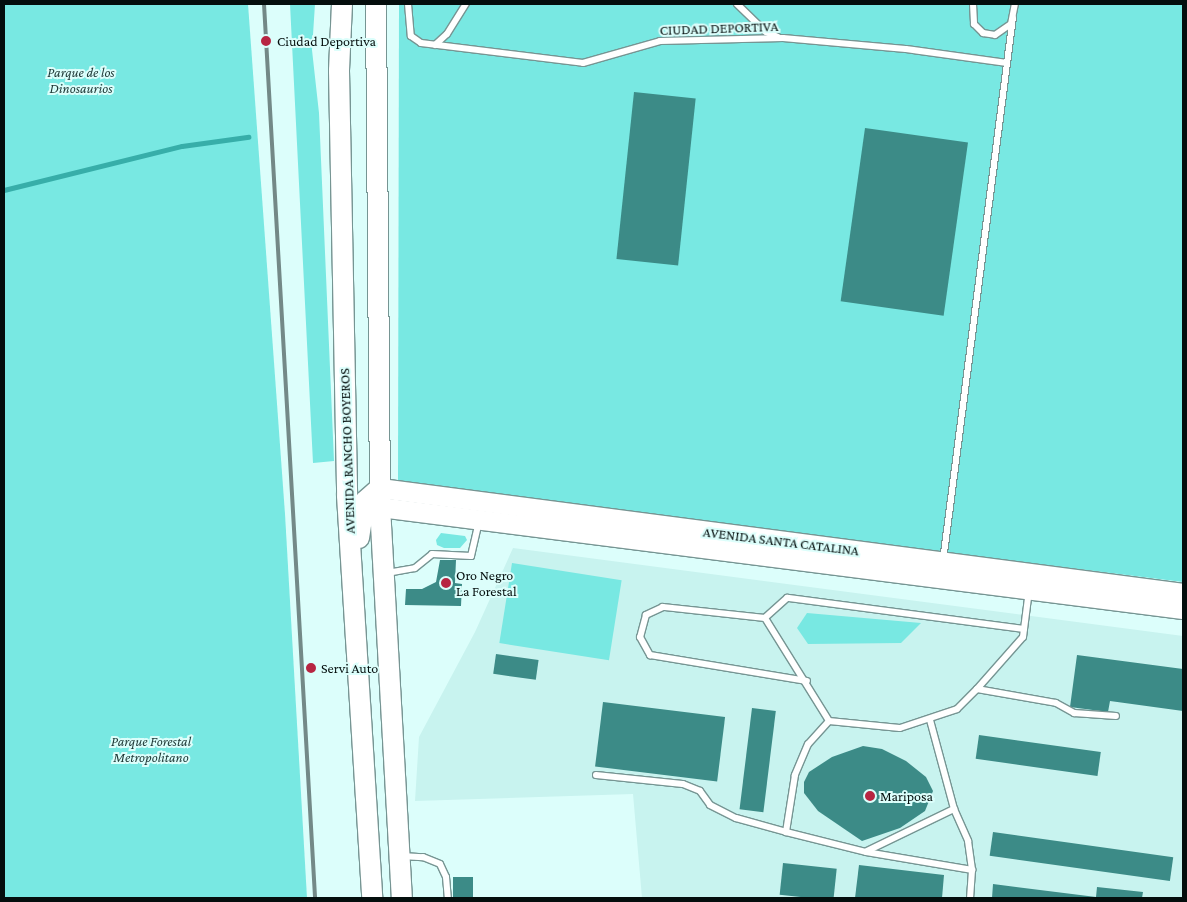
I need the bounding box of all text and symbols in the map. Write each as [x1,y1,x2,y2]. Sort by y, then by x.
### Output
street label: CIUDAD DEPORTIVA [659,18,779,38]
place label: Ciudad Deportiva [277,33,376,49]
marker: Ciudad Deportiva [259,34,273,48]
park label: Parque de los Dinosaurios [47,64,115,96]
street label: AVENIDA RANCHO BOYEROS [336,368,358,534]
street label: AVENIDA SANTA CATALINA [702,523,860,559]
place label: Oro Negro La Forestal [456,567,517,600]
marker: Oro Negro La Forestal [440,577,452,589]
place label: Servi Auto [321,660,378,676]
marker: Servi Auto [305,662,317,674]
park label: Parque Forestal Metropolitano [111,733,191,766]
place label: Mariposa [880,788,933,804]
marker: Mariposa [864,790,876,802]

